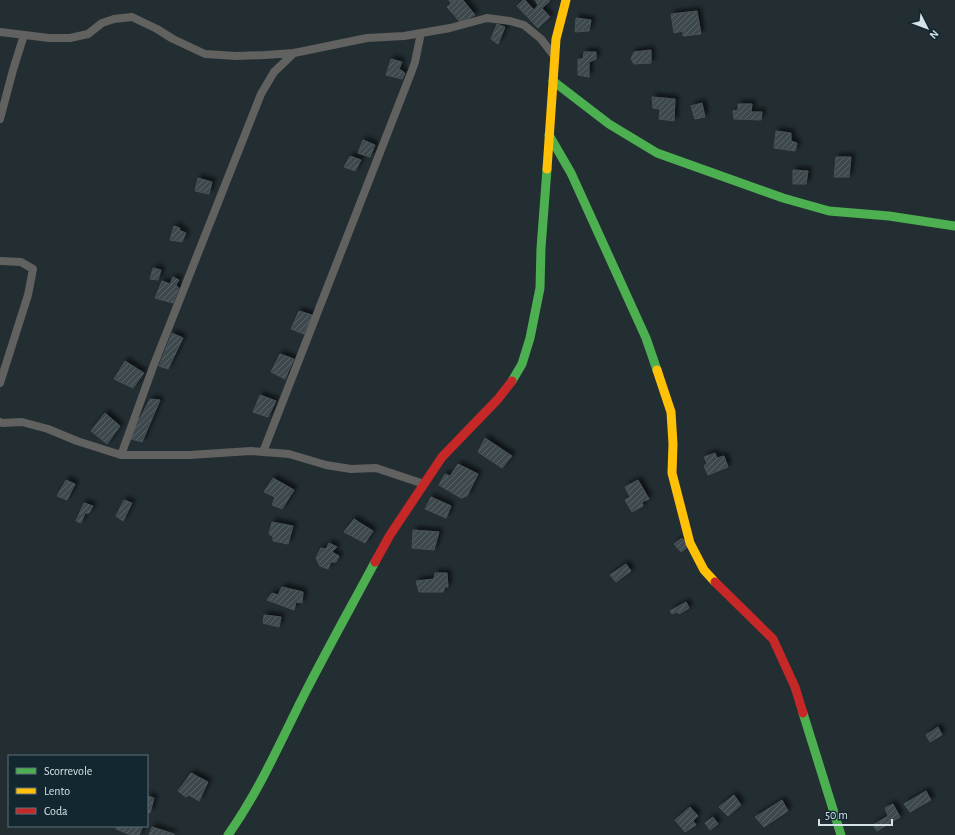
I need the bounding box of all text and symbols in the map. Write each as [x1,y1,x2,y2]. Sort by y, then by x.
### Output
north arrow [907,8,947,48]
text: N [927,28,941,41]
legend [8,755,148,827]
text: Scorrevole [44,765,92,777]
text: Lento [44,785,70,797]
scale bar [819,801,892,827]
text: Coda [44,805,68,817]
text: 50 m [825,809,848,821]

